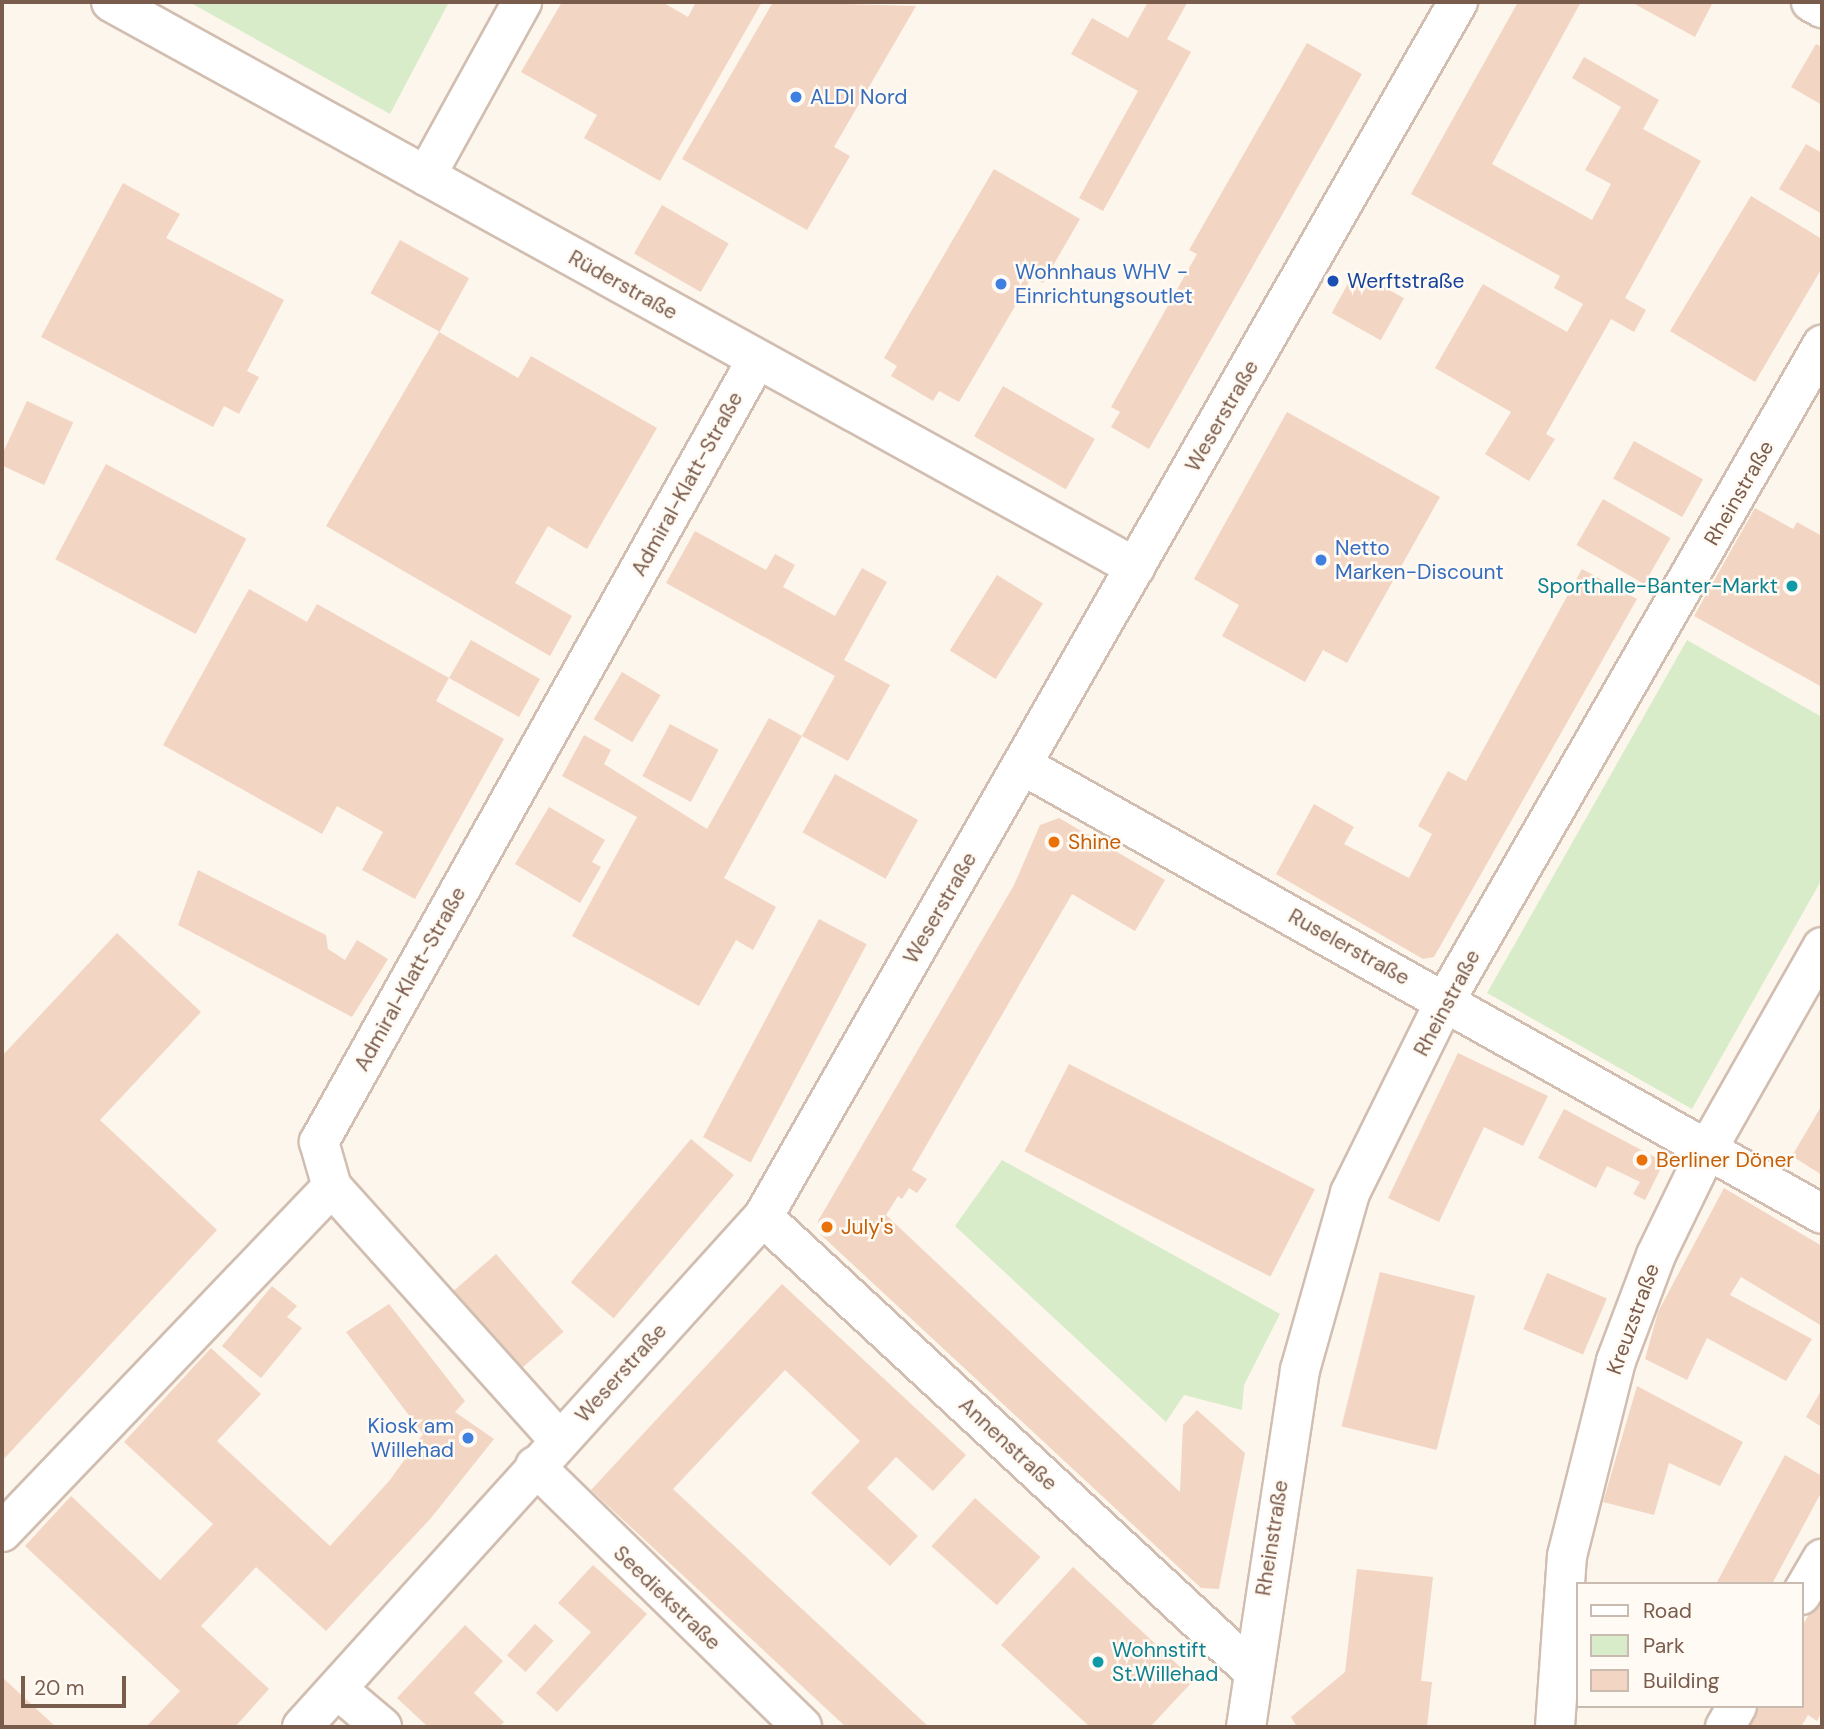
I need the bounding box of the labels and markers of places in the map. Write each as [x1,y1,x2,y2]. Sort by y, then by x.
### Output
place label: ALDI Nord [810,84,907,110]
marker: ALDI Nord [788,89,804,105]
place label: Wohnhaus WHV - Einrichtungsoutlet [1015,259,1193,309]
place label: Werftstraße [1347,268,1464,294]
marker: Werftstraße [1325,273,1341,289]
marker: Wohnhaus WHV - Einrichtungsoutlet [993,276,1009,292]
place label: Netto Marken-Discount [1335,535,1504,585]
marker: Netto Marken-Discount [1313,552,1329,568]
place label: Sporthalle-Banter-Markt [1537,573,1778,599]
marker: Sporthalle-Banter-Markt [1784,578,1800,594]
place label: Shine [1068,829,1121,855]
marker: Shine [1046,834,1062,850]
place label: Berliner Döner [1656,1147,1794,1173]
marker: Berliner Döner [1634,1152,1650,1168]
place label: July's [841,1214,894,1240]
marker: July's [819,1219,835,1235]
place label: Kiosk am Willehad [367,1413,454,1463]
marker: Kiosk am Willehad [460,1430,476,1446]
place label: Wohnstift St.Willehad [1112,1637,1218,1687]
marker: Wohnstift St.Willehad [1090,1654,1106,1670]

